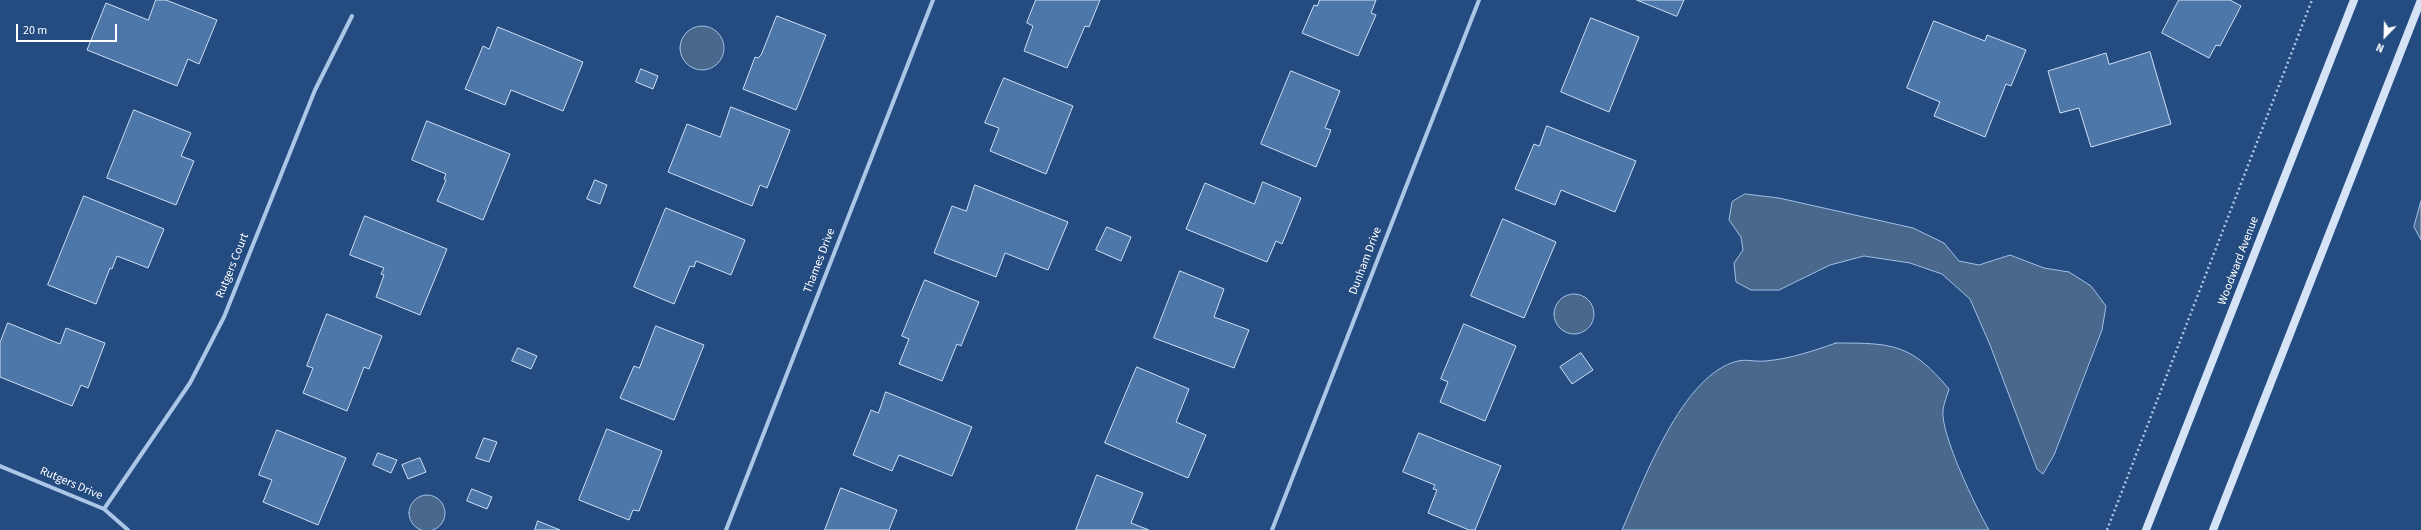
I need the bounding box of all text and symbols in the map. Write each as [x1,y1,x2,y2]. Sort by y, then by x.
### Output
scale bar [18,16,119,42]
north arrow [2365,16,2405,56]
text: 20 m [23,22,47,39]
text: N [2374,39,2386,56]
street label: Woodward Avenue [2215,215,2263,307]
street label: Dunham Drive [1346,225,1386,297]
street label: Thames Drive [801,227,839,295]
street label: Rutgers Court [213,231,253,301]
street label: Rutgers Drive [37,464,105,504]

